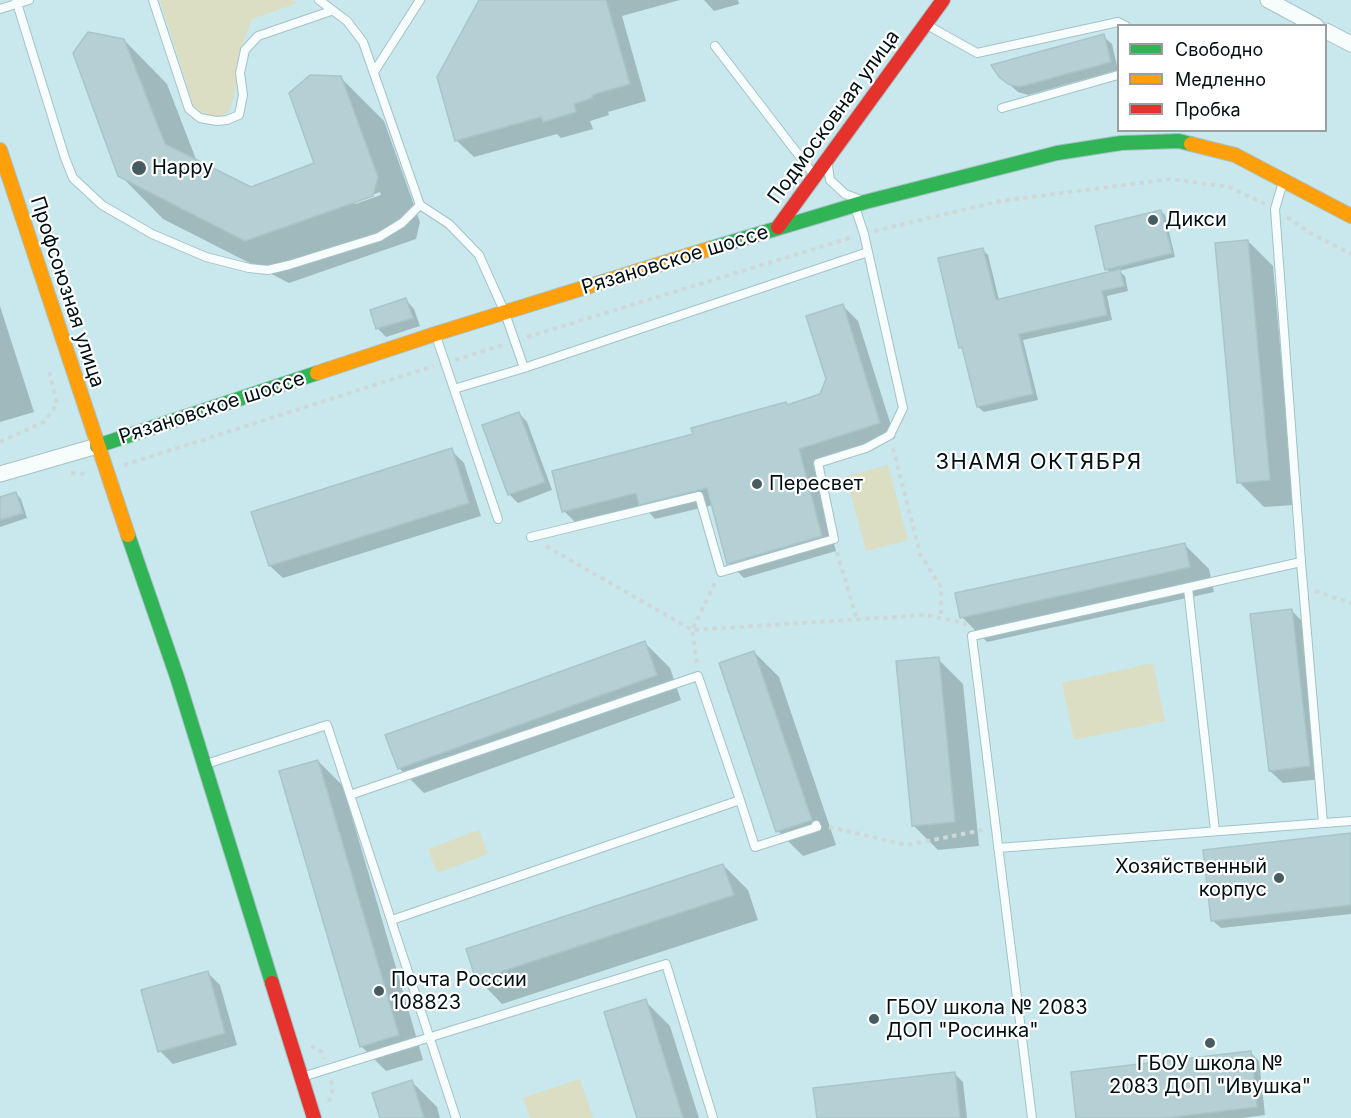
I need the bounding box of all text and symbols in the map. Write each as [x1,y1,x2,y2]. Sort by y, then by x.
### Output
legend [1117,24,1327,132]
street label: Подмосковная улица [763,26,905,208]
text: Свободно [1175,39,1263,60]
text: Медленно [1175,69,1266,90]
text: Пробка [1175,99,1241,120]
place label: Happy [152,156,213,180]
marker: Happy [130,159,148,177]
street label: Профсоюзная улица [25,193,109,391]
place label: Дикси [1165,208,1227,232]
marker: Дикси [1146,213,1160,227]
street label: Рязановское шоссе [579,220,771,300]
street label: Рязановское шоссе [116,367,308,449]
district label: ЗНАМЯ ОКТЯБРЯ [935,449,1143,475]
place label: Пересвет [769,472,863,496]
marker: Пересвет [750,477,764,491]
place label: Хозяйственный корпус [1115,855,1267,902]
marker: Хозяйственный корпус [1272,871,1286,885]
place label: Почта России 108823 [391,968,527,1015]
marker: Почта России 108823 [372,984,386,998]
place label: ГБОУ школа № 2083 ДОП "Росинка" [886,996,1088,1043]
marker: ГБОУ школа № 2083 ДОП "Росинка" [867,1012,881,1026]
marker: ГБОУ школа № 2083 ДОП "Ивушка" [1203,1036,1217,1050]
place label: ГБОУ школа № 2083 ДОП "Ивушка" [1109,1052,1311,1099]

